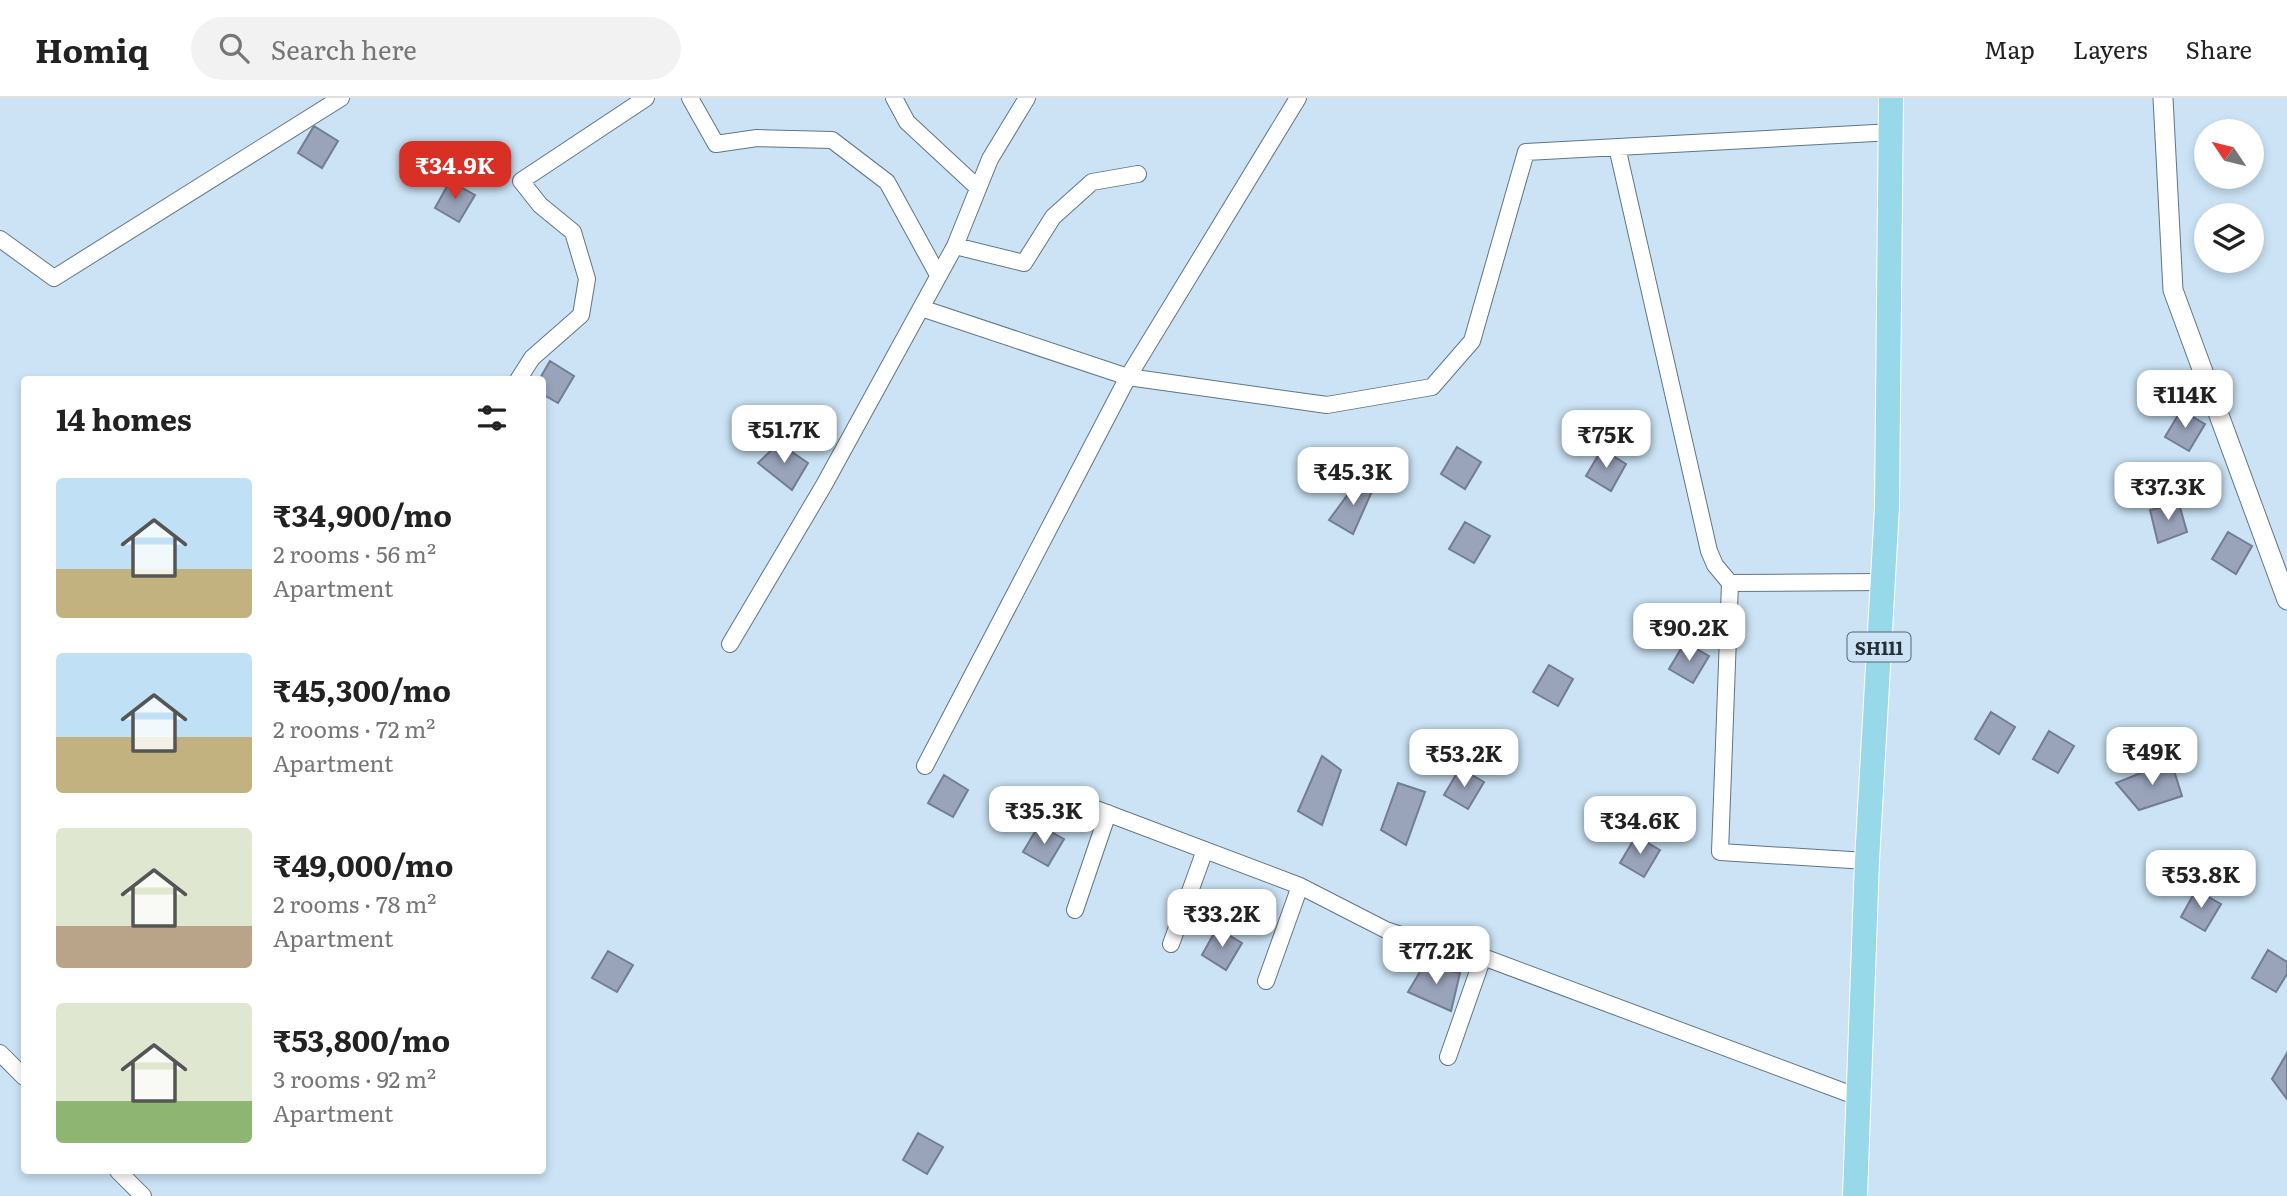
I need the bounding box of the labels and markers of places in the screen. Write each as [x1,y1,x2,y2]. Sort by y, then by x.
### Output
pin: ₹34.9K [398,141,512,201]
pin: ₹114K [2136,370,2234,430]
pin: ₹51.7K [727,406,841,465]
pin: ₹75K [1565,410,1647,470]
pin: ₹45.3K [1296,448,1410,507]
pin: ₹37.3K [2111,462,2225,522]
pin: ₹90.2K [1632,603,1746,663]
pin: ₹49K [2111,728,2193,787]
pin: ₹53.2K [1407,730,1521,789]
pin: ₹35.3K [987,786,1101,846]
pin: ₹34.6K [1583,796,1697,856]
pin: ₹53.8K [2144,850,2258,910]
pin: ₹33.2K [1165,890,1279,949]
pin: ₹77.2K [1379,926,1493,986]

